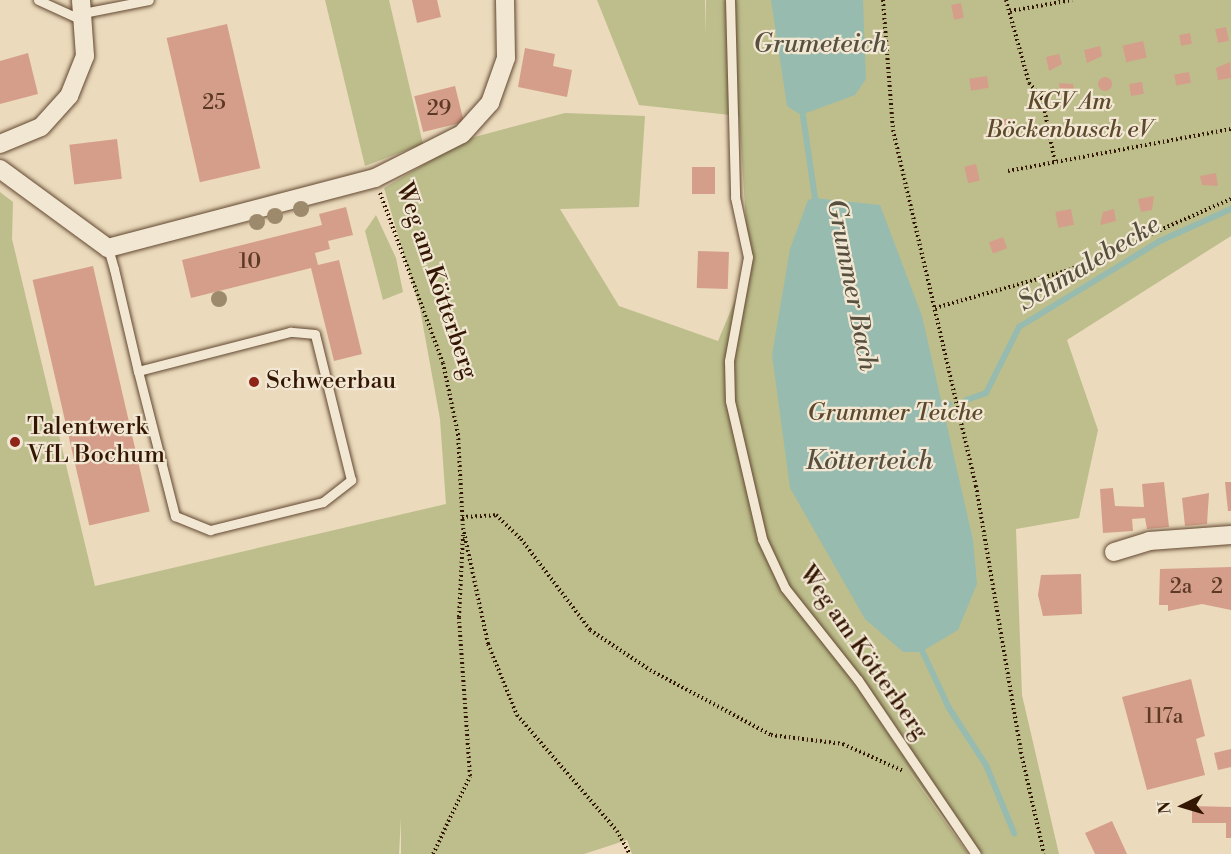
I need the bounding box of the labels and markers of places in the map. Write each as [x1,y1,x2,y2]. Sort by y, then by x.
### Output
place label: Schweerbau [266,368,396,396]
marker: Schweerbau [247,375,261,389]
place label: Talentwerk VfL Bochum [27,414,165,470]
marker: Talentwerk VfL Bochum [8,435,22,449]

